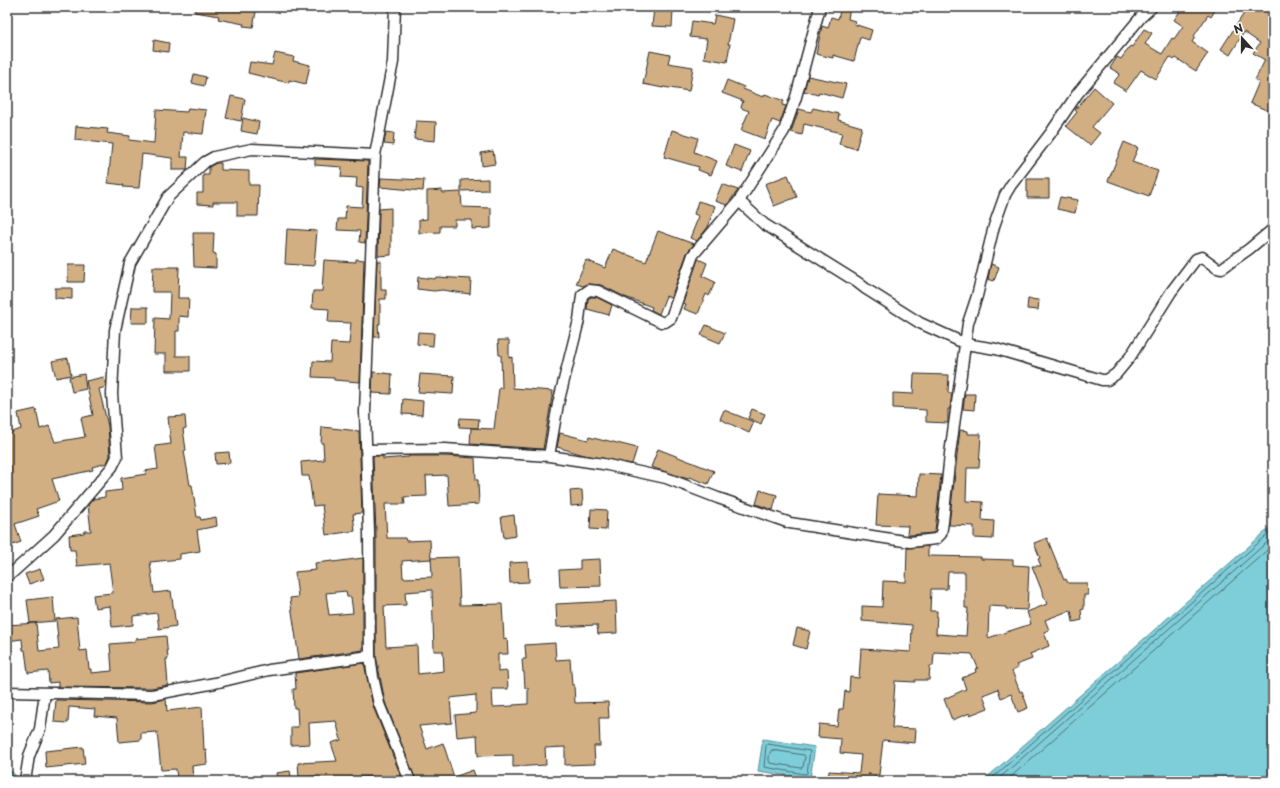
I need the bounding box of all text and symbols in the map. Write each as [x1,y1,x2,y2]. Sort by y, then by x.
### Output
north arrow [1222,18,1262,58]
text: N [1231,19,1246,38]

